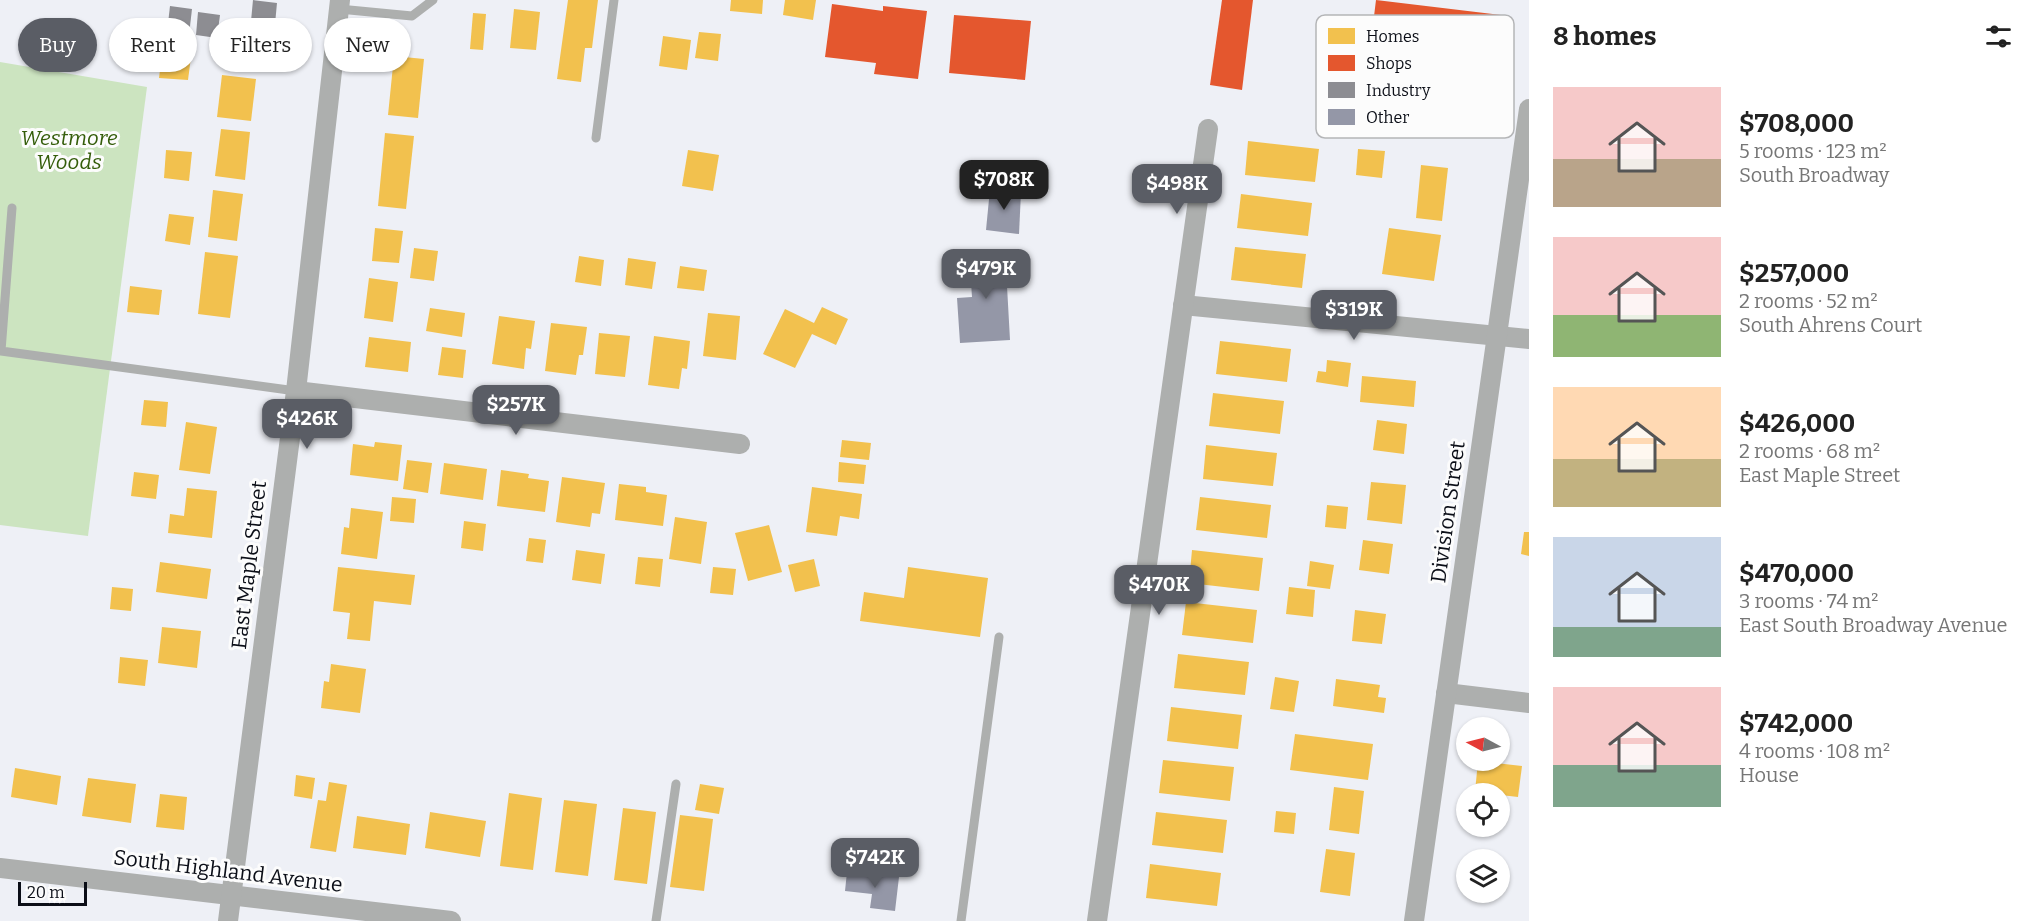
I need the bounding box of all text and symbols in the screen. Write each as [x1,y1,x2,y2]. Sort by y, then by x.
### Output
legend [1316,15,1514,138]
chip: Buy [18,18,97,72]
chip: Rent [109,18,197,72]
chip: Filters [209,18,312,72]
chip: New [324,18,411,72]
icon: filters [1982,20,2015,53]
text: 8 homes [1553,21,1657,52]
text: Homes [1366,27,1419,46]
text: Shops [1366,54,1412,73]
text: Industry [1366,81,1431,100]
text: Other [1366,108,1409,127]
text: $708,000 [1739,108,1854,139]
icon: home [1601,111,1673,183]
park label: Westmore Woods [21,125,118,175]
text: 5 rooms · 123 m² [1739,139,1887,163]
pin: $708K [962,160,1046,211]
text: South Broadway [1739,163,1889,187]
pin: $498K [1135,164,1219,215]
text: $708K [974,167,1034,191]
text: $498K [1146,171,1208,195]
pin: $479K [944,249,1028,300]
text: $479K [956,256,1016,280]
text: $257,000 [1739,258,1849,289]
icon: home [1601,261,1673,333]
text: 2 rooms · 52 m² [1739,289,1878,313]
pin: $319K [1312,290,1396,341]
text: $319K [1325,297,1383,321]
text: South Ahrens Court [1739,313,1922,337]
pin: $257K [474,385,558,436]
text: $257K [486,392,546,416]
pin: $426K [265,399,349,450]
text: $426K [276,406,338,430]
text: $426,000 [1739,408,1855,439]
icon: home [1601,411,1673,483]
street label: Division Street [1425,439,1471,585]
text: 2 rooms · 68 m² [1739,439,1880,463]
text: East Maple Street [1739,463,1900,487]
street label: East Maple Street [226,479,272,651]
text: $470,000 [1739,558,1854,589]
icon: home [1601,561,1673,633]
pin: $470K [1117,565,1201,616]
text: $470K [1128,572,1190,596]
text: 3 rooms · 74 m² [1739,589,1878,613]
text: East South Broadway Avenue [1739,613,2008,637]
text: $742,000 [1739,708,1853,739]
icon: home [1601,711,1673,783]
north arrow [1456,717,1510,771]
map controls [1456,717,1510,903]
text: 4 rooms · 108 m² [1739,739,1890,763]
text: House [1739,763,1799,787]
button: locate [1456,783,1510,837]
pin: $742K [833,838,917,889]
street label: South Highland Avenue [112,844,344,898]
text: $742K [845,845,905,869]
button: layers [1456,849,1510,903]
scale bar [18,879,87,906]
text: 20 m [27,883,64,902]

